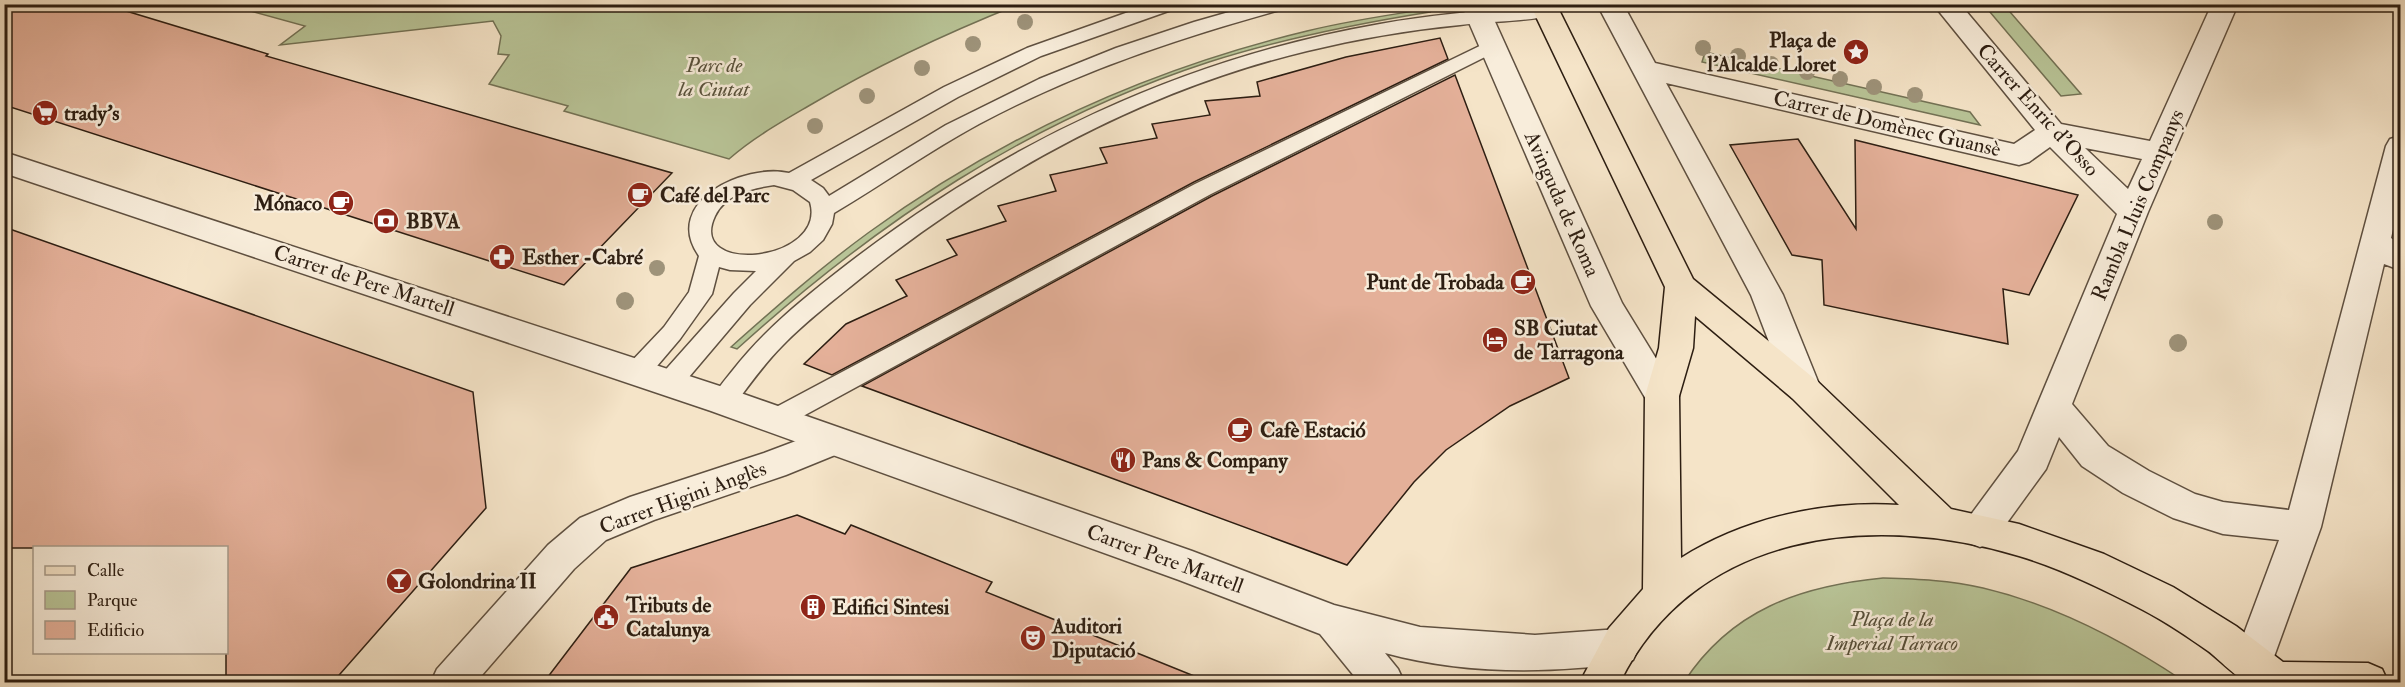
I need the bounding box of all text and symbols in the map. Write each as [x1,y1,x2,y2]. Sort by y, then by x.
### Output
place label: Plaça de l'Alcalde Lloret [1707,27,1836,78]
place icon: Plaça de l'Alcalde Lloret [1841,37,1871,67]
street label: Carrer Enric d'Osso [1971,38,2105,182]
park label: Parc de la Ciutat [678,52,750,103]
street label: Carrer de Domènec Guansè [1771,85,2004,163]
supermarket icon: trady’s [30,98,60,128]
place label: trady’s [64,100,120,127]
street label: Rambla Lluis Companys [2086,105,2190,305]
street label: Avinguda de Roma [1517,126,1606,281]
cafe icon: Café del Parc [625,180,655,210]
place label: Café del Parc [660,182,770,209]
cafe icon: Mónaco [326,188,356,218]
place label: Mónaco [253,190,322,217]
bank icon: BBVA [371,206,401,236]
place label: BBVA [406,208,461,235]
street label: Carrer de Pere Martell [270,239,458,323]
pharmacy icon: Esther -Cabré [487,242,517,272]
place label: Esther -Cabré [522,244,644,271]
cafe icon: Punt de Trobada [1508,267,1538,297]
place label: Punt de Trobada [1366,269,1505,296]
place label: SB Ciutat de Tarragona [1514,315,1625,366]
hotel icon: SB Ciutat de Tarragona [1480,325,1510,355]
cafe icon: Cafè Estació [1225,415,1255,445]
place label: Cafè Estació [1260,417,1366,444]
restaurant icon: Pans & Company [1108,445,1138,475]
place label: Pans & Company [1142,447,1288,474]
street label: Carrer Higini Anglès [596,455,770,541]
street label: Carrer Pere Martell [1083,518,1248,600]
legend [33,546,228,654]
text: Calle [87,559,125,582]
bar icon: Golondrina II [384,566,414,596]
place label: Golondrina II [418,568,537,595]
text: Parque [87,589,138,612]
place label: Tributs de Catalunya [625,592,711,643]
building icon: Edifici Sintesi [798,592,828,622]
place label: Edifici Sintesi [832,594,950,621]
public building icon: Tributs de Catalunya [591,602,621,632]
park label: Plaça de la Imperial Tarraco [1825,606,1958,657]
place label: Auditori Diputació [1051,613,1135,664]
text: Edificio [87,619,144,642]
theatre icon: Auditori Diputació [1018,623,1048,653]

